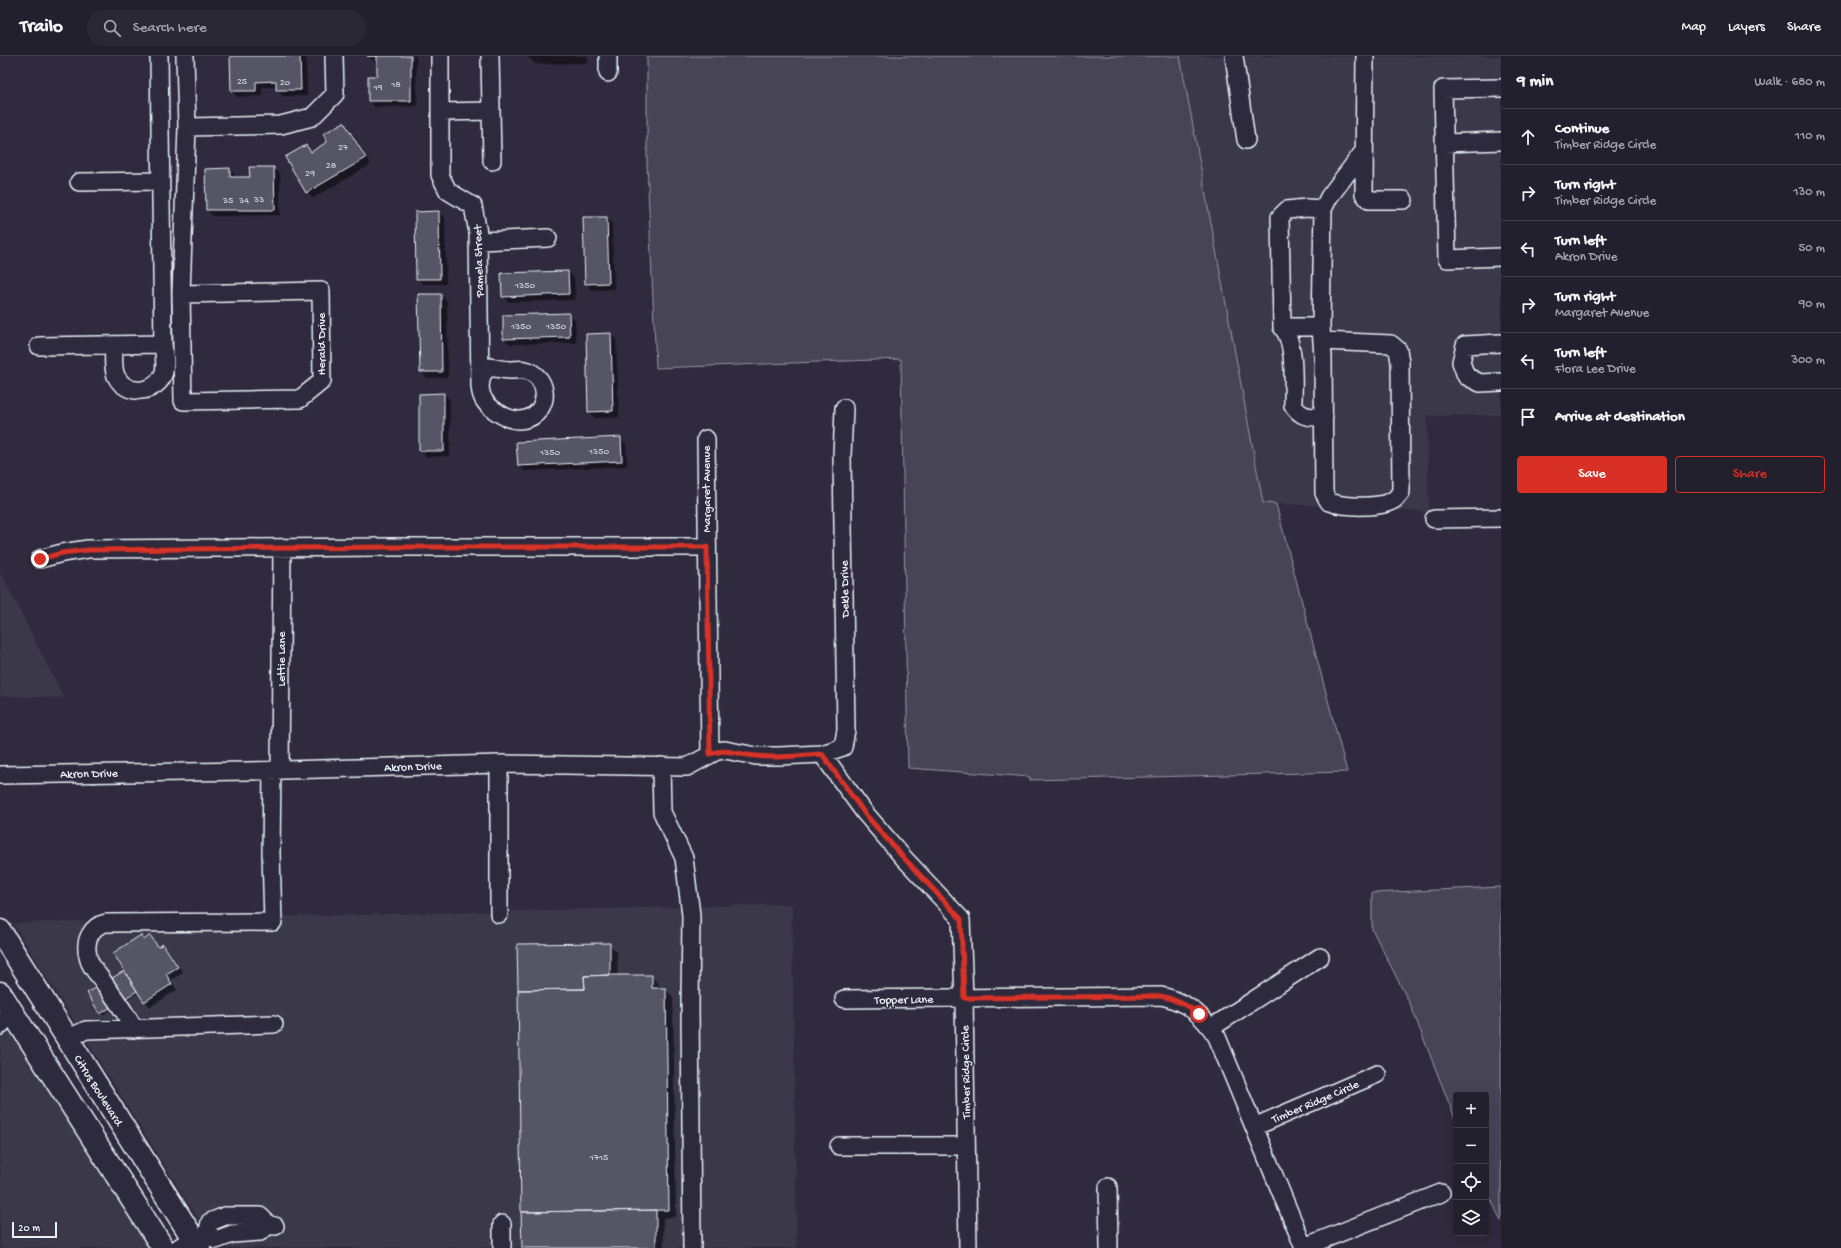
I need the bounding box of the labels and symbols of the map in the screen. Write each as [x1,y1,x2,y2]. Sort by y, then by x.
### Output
house number: 25 [237,76,247,88]
house number: 20 [280,77,291,89]
house number: 18 [390,79,401,91]
house number: 19 [372,82,383,94]
house number: 27 [338,142,349,154]
house number: 28 [326,160,337,172]
house number: 29 [305,168,315,180]
house number: 33 [253,194,264,206]
house number: 35 [222,195,233,207]
house number: 34 [238,195,249,207]
street label: Pamela Street [472,224,488,298]
house number: 1350 [514,280,535,292]
street label: Herald Drive [316,312,330,375]
house number: 1350 [510,321,531,333]
house number: 1350 [545,321,566,333]
street label: Margaret Avenue [701,445,715,533]
house number: 1350 [588,446,609,458]
house number: 1350 [539,447,560,459]
route end [31,550,49,568]
street label: Dekle Drive [838,559,854,619]
street label: Lettie Lane [276,631,290,686]
street label: Akron Drive [384,760,443,776]
street label: Akron Drive [60,767,119,783]
street label: Topper Lane [873,993,934,1009]
route start [1190,1005,1208,1023]
street label: Timber Ridge Circle [959,1024,975,1120]
street label: Citrus Boulevard [70,1053,125,1130]
street label: Timber Ridge Circle [1269,1078,1362,1128]
house number: 1715 [589,1152,608,1164]
scale bar [12,1220,57,1239]

